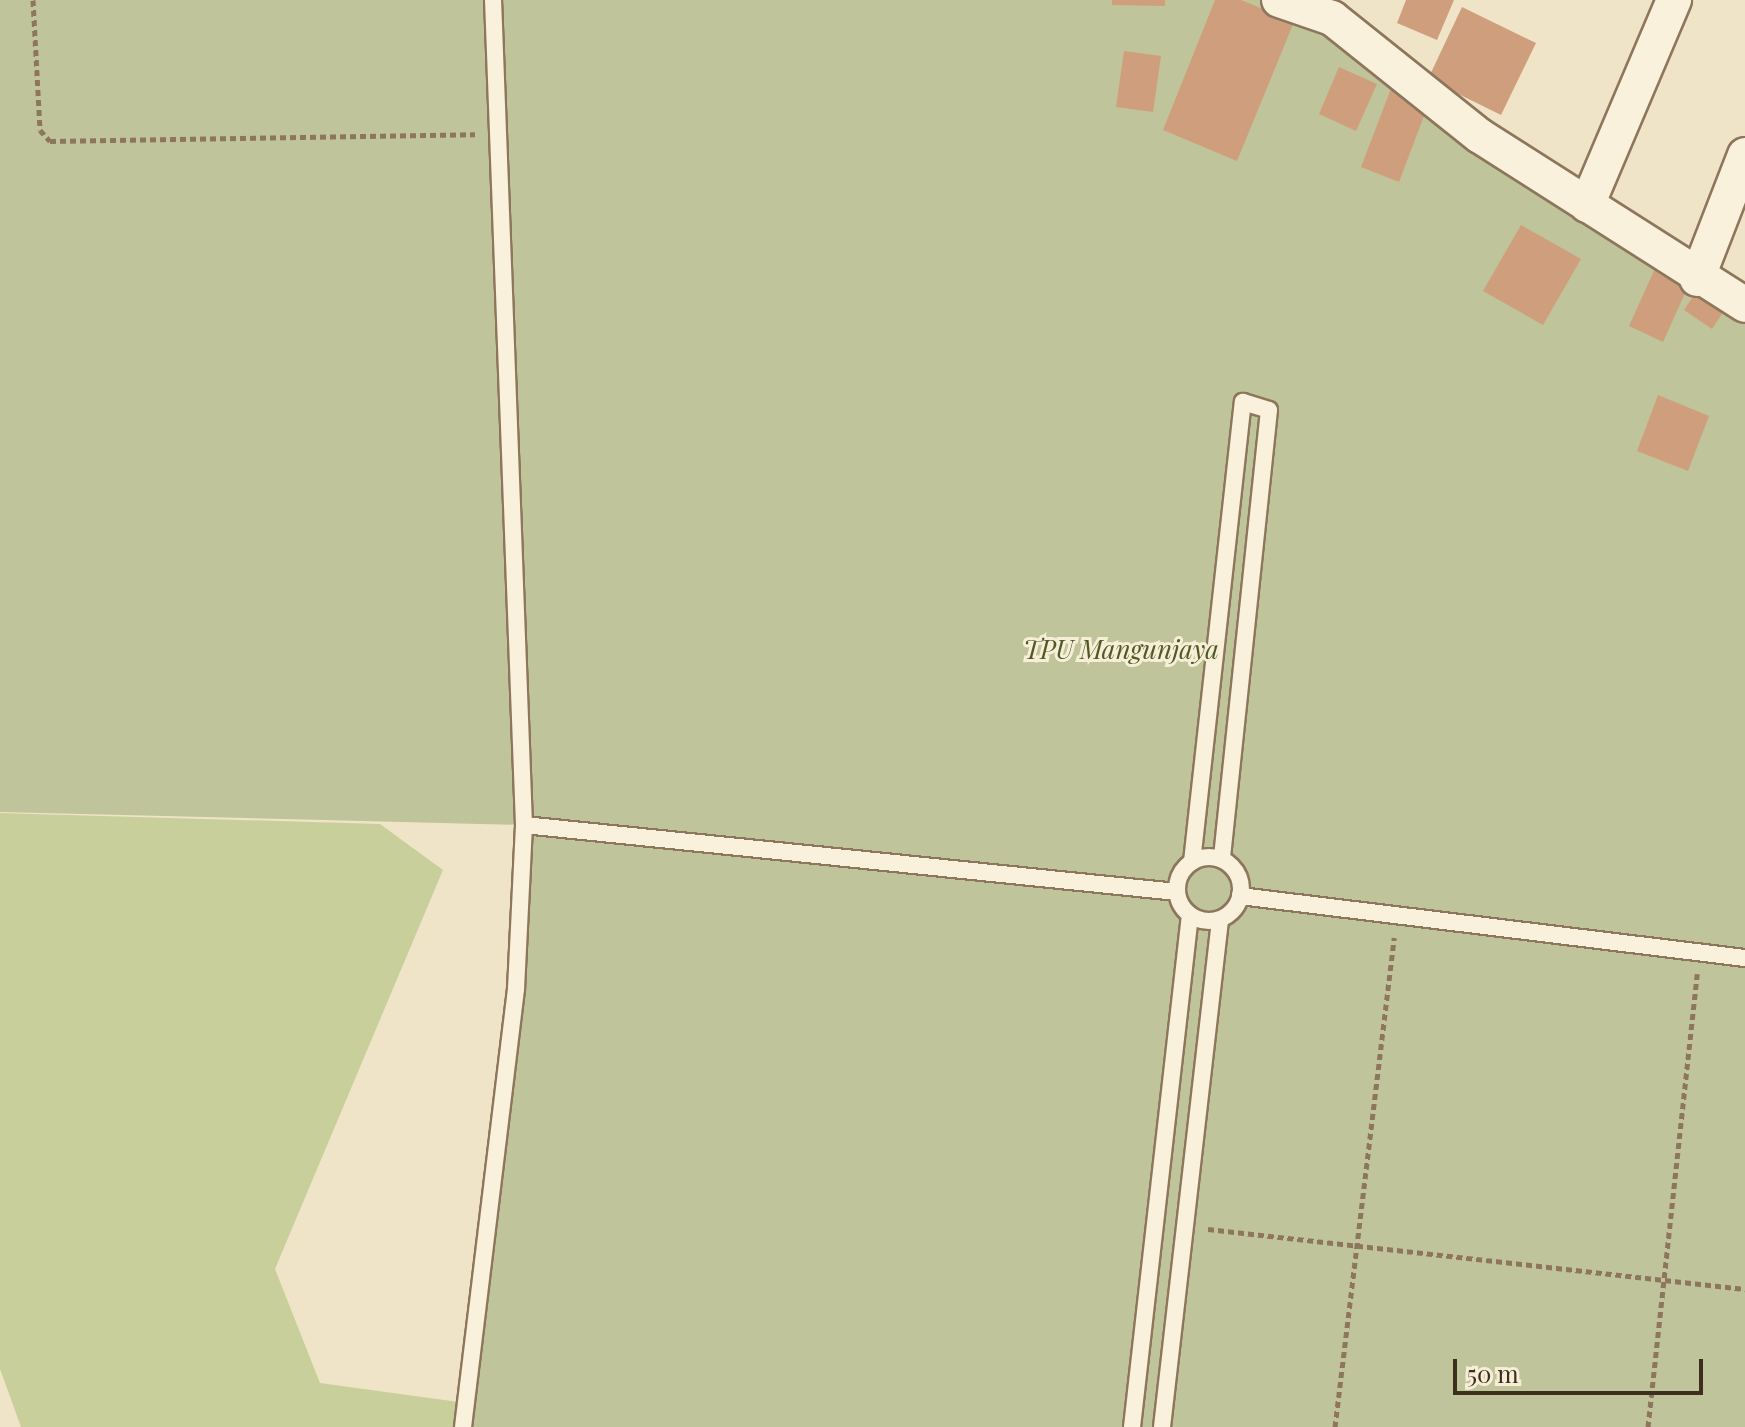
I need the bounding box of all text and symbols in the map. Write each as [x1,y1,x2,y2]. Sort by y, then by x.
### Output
park label: TPU Mangunjaya [1023,633,1219,665]
scale bar [1457,1343,1707,1393]
text: 50 m [1467,1357,1519,1389]

